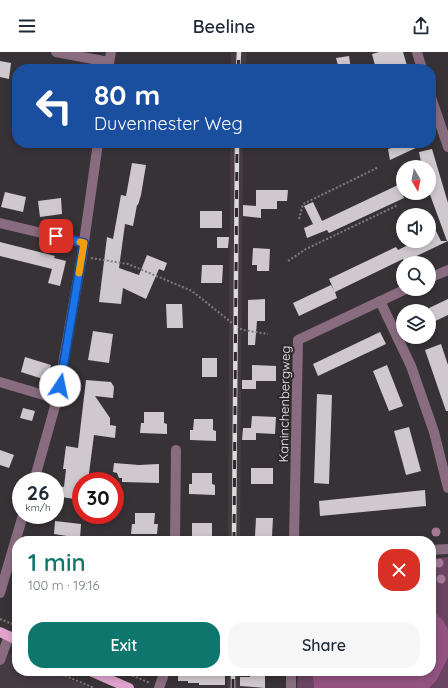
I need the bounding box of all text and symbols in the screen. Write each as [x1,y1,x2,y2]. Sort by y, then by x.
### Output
icon: menu [16,15,38,37]
text: Beeline [193,15,255,38]
icon: share [410,15,432,37]
text: 80 m [94,77,160,112]
icon: left [28,80,80,132]
text: Duvennester Weg [94,112,243,135]
north arrow [396,160,436,200]
map controls [396,160,436,344]
button: sound [396,208,436,248]
pin [39,219,73,253]
icon: arrive [45,225,67,247]
button: search [396,256,436,296]
button: layers [396,304,436,344]
street label: Kaninchenbergweg [275,345,293,463]
position arrow [39,365,81,407]
speed limit sign: 30 [72,472,124,524]
text: 26 [27,480,49,505]
text: km/h [25,501,51,514]
text: 1 min [28,547,86,577]
button: close [378,549,420,591]
text: 100 m · 19:16 [28,577,100,593]
button: Exit [28,622,220,668]
button: Share [228,622,420,668]

